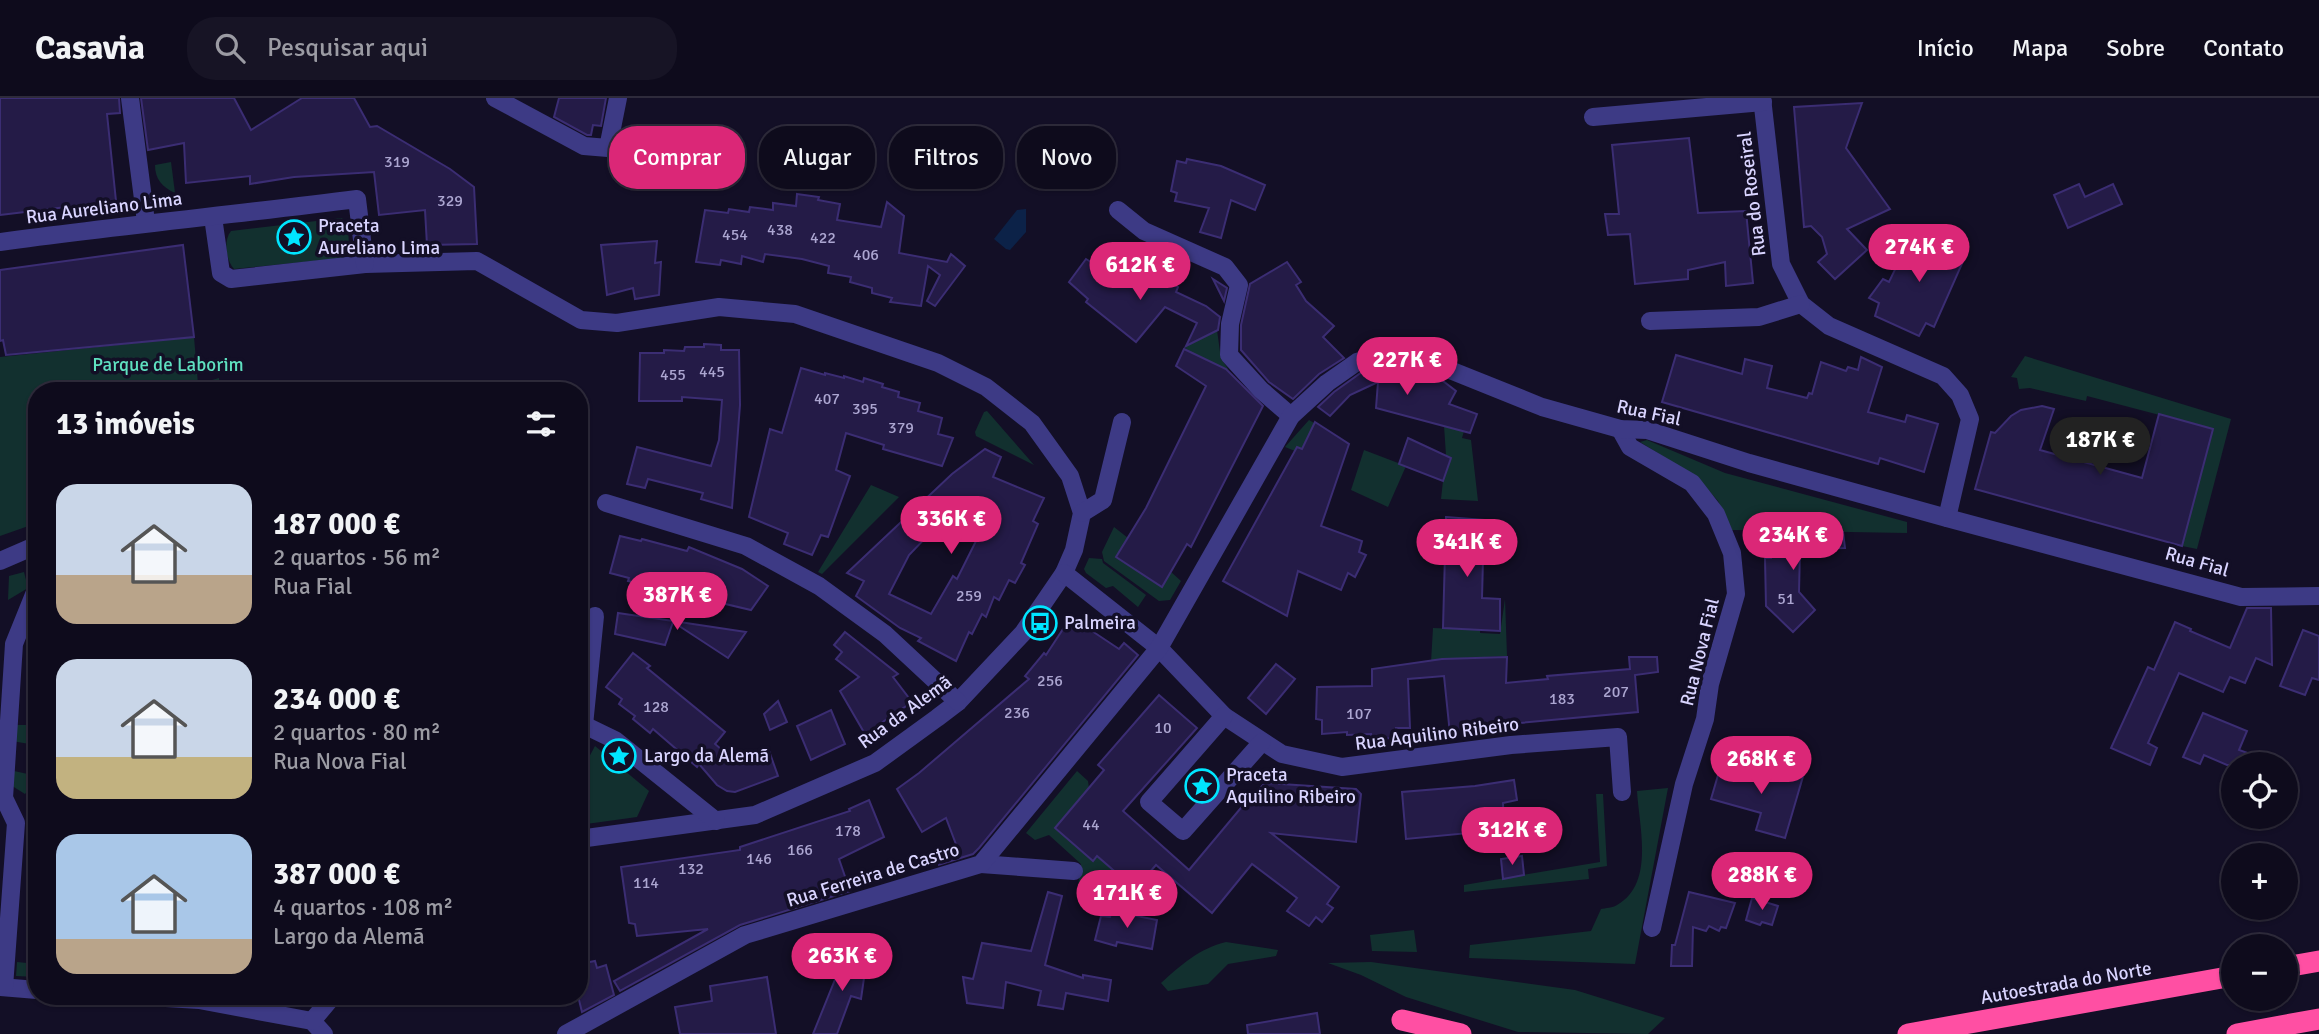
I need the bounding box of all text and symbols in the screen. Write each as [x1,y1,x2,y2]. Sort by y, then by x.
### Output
search box [187,17,677,80]
text: Casavia [35,28,145,69]
icon: search [211,29,249,67]
text: Pesquisar aqui [267,32,428,64]
text: Início [1917,33,1974,63]
text: Mapa [2012,33,2068,63]
text: Sobre [2106,33,2165,63]
text: Contato [2203,33,2284,63]
chip: Comprar [609,126,745,189]
chip: Alugar [759,126,875,189]
chip: Filtros [889,126,1003,189]
chip: Novo [1017,126,1116,189]
street label: Rua do Roseiral [1732,130,1772,258]
house number: 319 [384,152,410,172]
street label: Rua Aureliano Lima [24,187,184,229]
house number: 329 [437,191,463,211]
place label: Praceta Aureliano Lima [318,214,440,260]
place icon: Praceta Aureliano Lima [275,218,313,256]
house number: 438 [767,220,793,240]
house number: 454 [722,225,748,245]
pin: 274K € [1862,225,1976,284]
house number: 422 [810,228,836,248]
text: 274K € [1884,232,1954,261]
pin: 612K € [1083,242,1197,302]
house number: 406 [853,245,879,265]
text: 612K € [1105,250,1175,279]
pin: 227K € [1350,338,1464,397]
text: 227K € [1372,345,1442,374]
park label: Parque de Laborim [92,353,244,377]
house number: 445 [699,362,725,382]
house number: 455 [660,365,686,385]
house number: 407 [814,389,840,409]
street label: Rua Fial [1614,394,1684,432]
house number: 395 [852,399,878,419]
icon: filters [522,405,560,443]
text: 13 imóveis [56,406,195,443]
house number: 379 [888,418,914,438]
pin: 187K € [2043,418,2157,477]
text: 187K € [2065,425,2135,454]
pin: 336K € [894,496,1008,556]
text: 336K € [916,504,986,533]
text: 187 000 € [273,506,400,543]
icon: home [112,512,196,596]
pin: 234K € [1736,512,1850,572]
pin: 341K € [1410,519,1524,579]
text: 234K € [1758,520,1828,549]
text: 341K € [1432,527,1502,556]
street label: Rua Fial [2162,541,2232,583]
text: 2 quartos · 56 m² [273,543,441,572]
text: Rua Fial [273,572,352,601]
pin: 387K € [620,573,734,632]
text: 387K € [642,580,712,609]
house number: 259 [956,586,982,606]
house number: 51 [1777,589,1795,609]
street label: Rua Nova Fial [1675,595,1725,709]
bus stop icon: Palmeira [1021,604,1059,642]
place label: Palmeira [1064,611,1136,635]
street label: Rua da Alemã [853,670,957,754]
house number: 256 [1037,671,1063,691]
text: 234 000 € [273,681,400,718]
house number: 207 [1603,682,1629,702]
icon: home [112,687,196,771]
house number: 183 [1549,689,1575,709]
house number: 128 [643,697,669,717]
house number: 236 [1004,703,1030,723]
house number: 107 [1346,704,1372,724]
street label: Rua Aquilino Ribeiro [1354,712,1520,756]
text: 2 quartos · 80 m² [273,718,441,747]
house number: 10 [1154,718,1172,738]
pin: 268K € [1704,736,1818,796]
place icon: Largo da Alemã [600,737,638,775]
place label: Largo da Alemã [644,744,769,768]
text: 268K € [1726,744,1796,773]
text: Rua Nova Fial [273,747,407,776]
map controls [2221,752,2298,1011]
button: locate [2221,752,2298,829]
place label: Praceta Aquilino Ribeiro [1226,763,1356,809]
place icon: Praceta Aquilino Ribeiro [1183,767,1221,805]
pin: 312K € [1455,808,1569,867]
house number: 44 [1082,815,1100,835]
text: 312K € [1477,815,1547,844]
house number: 178 [835,821,861,841]
street label: Rua Ferreira de Castro [784,837,962,913]
house number: 166 [787,840,813,860]
button: + [2221,843,2298,920]
house number: 146 [746,849,772,869]
pin: 288K € [1705,852,1819,912]
text: 387 000 € [273,856,400,893]
house number: 132 [678,859,704,879]
text: 288K € [1727,860,1797,889]
icon: home [112,862,196,946]
pin: 171K € [1070,870,1184,930]
house number: 114 [633,873,659,893]
text: 171K € [1092,878,1162,907]
text: 4 quartos · 108 m² [273,893,453,922]
text: Largo da Alemã [273,922,425,951]
pin: 263K € [785,934,899,993]
button: − [2221,934,2298,1011]
text: 263K € [807,941,877,970]
street label: Autoestrada do Norte [1979,956,2153,1010]

